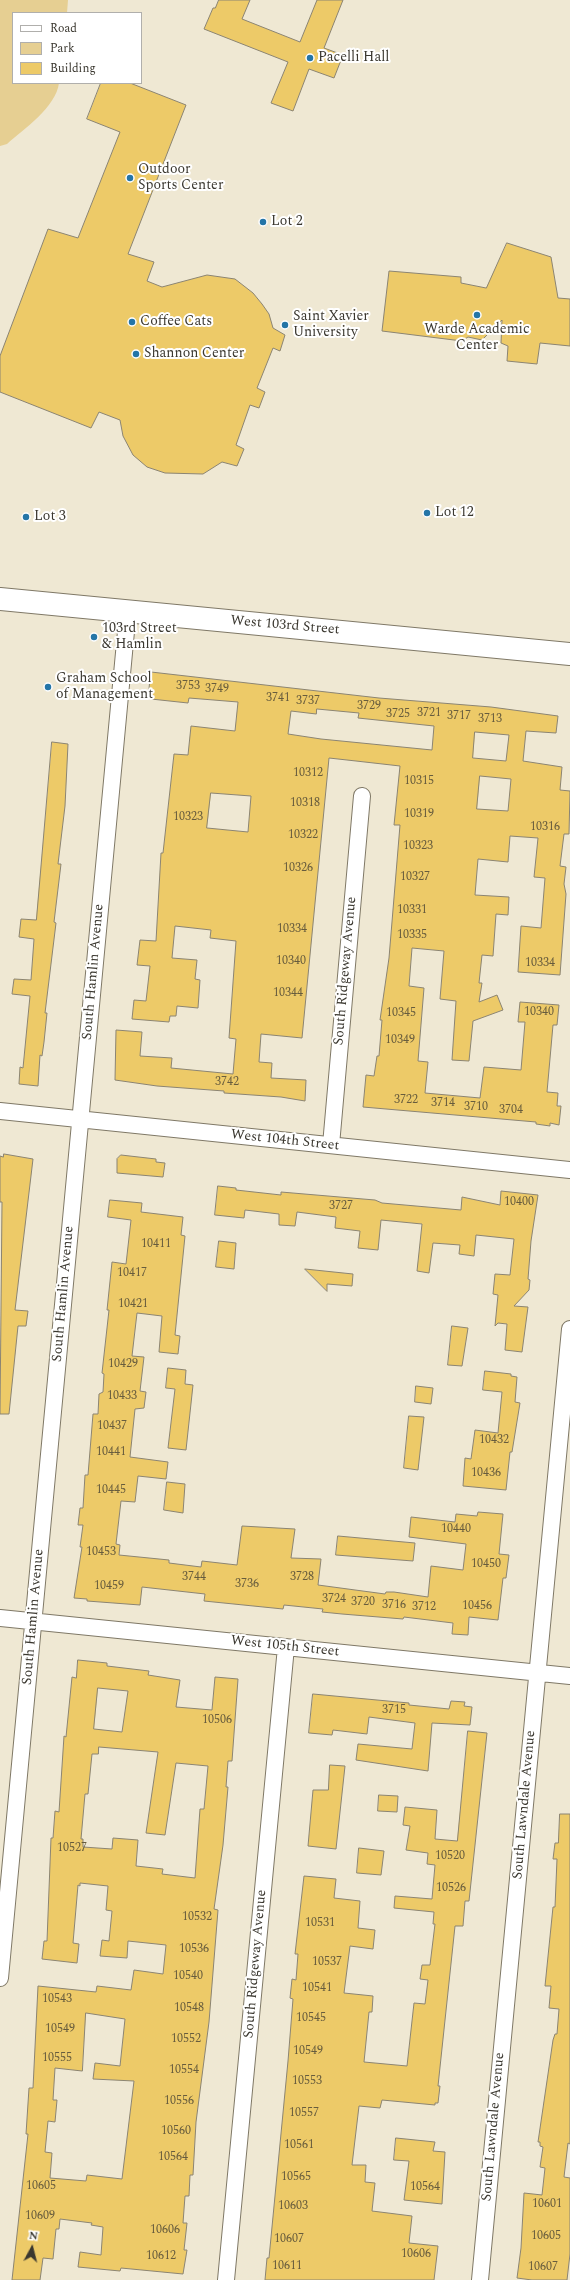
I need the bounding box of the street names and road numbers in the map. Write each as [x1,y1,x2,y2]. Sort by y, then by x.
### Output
street label: West 103rd Street [230,613,340,639]
street label: South Ridgeway Avenue [331,896,361,1046]
street label: South Hamlin Avenue [80,903,108,1041]
street label: West 104th Street [230,1127,340,1155]
street label: South Hamlin Avenue [50,1225,78,1363]
street label: South Hamlin Avenue [20,1548,48,1686]
street label: West 105th Street [230,1633,340,1661]
street label: South Lawndale Avenue [510,1730,540,1880]
street label: South Ridgeway Avenue [241,1889,271,2039]
street label: South Lawndale Avenue [479,2052,509,2202]

